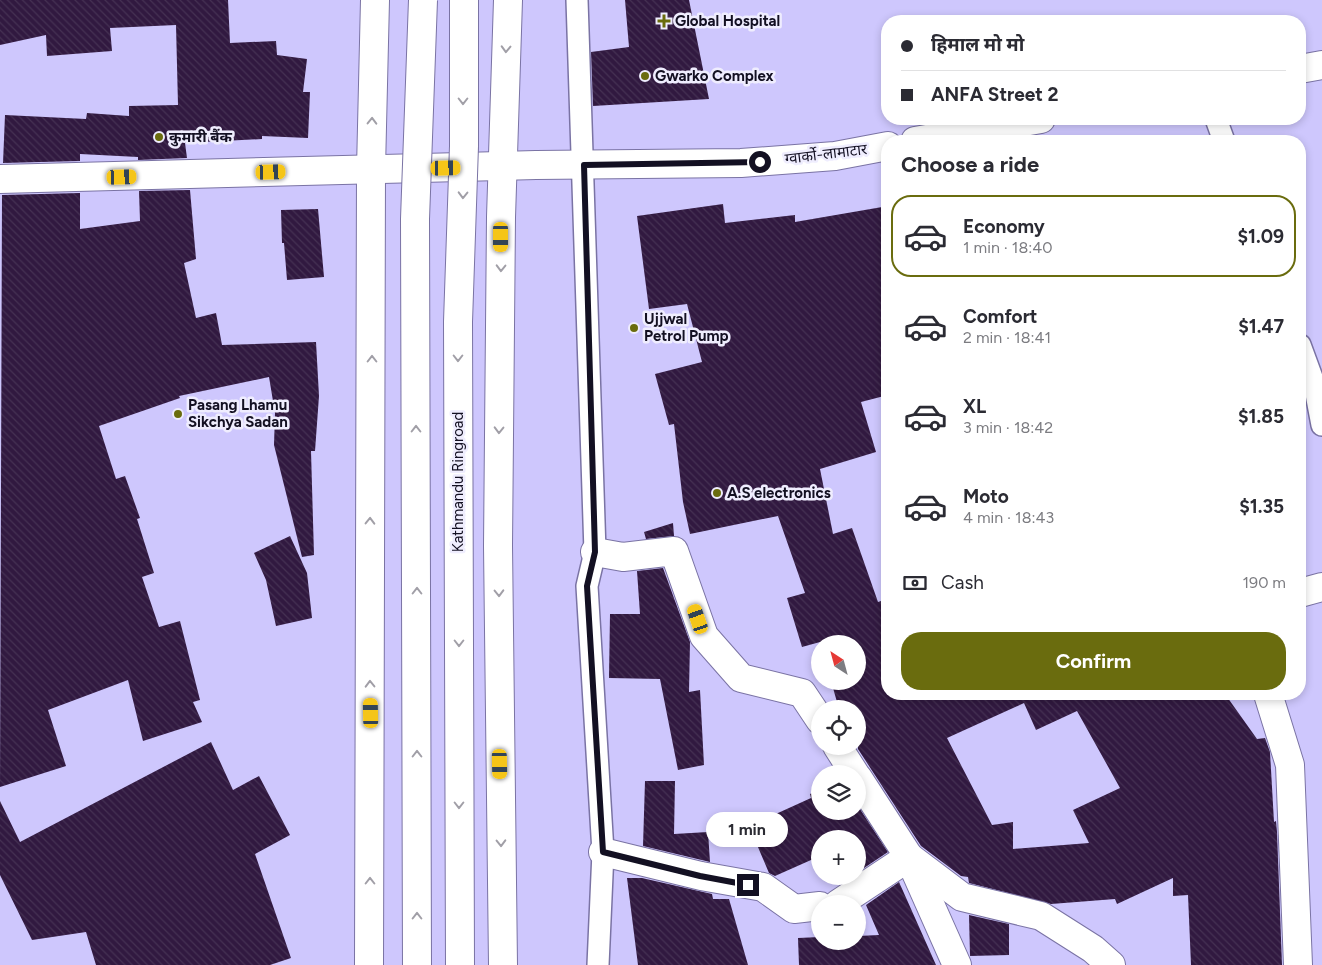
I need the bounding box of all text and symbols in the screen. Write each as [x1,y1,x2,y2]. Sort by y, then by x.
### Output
place label: Global Hospital [675,12,780,30]
marker: Global Hospital [657,14,671,28]
text: हिमाल मो मो [931,33,1024,56]
one-way arrow [501,45,512,53]
place label: Gwarko Complex [655,67,774,85]
marker: Gwarko Complex [639,70,651,82]
text: ANFA Street 2 [931,83,1058,106]
one-way arrow [458,97,469,105]
one-way arrow [367,116,377,124]
place label: कुमारी बैंक [169,128,233,147]
marker: कुमारी बैंक [153,131,165,143]
street label: ग्वार्को-लामाटार [784,140,869,168]
route start [749,151,771,173]
text: Choose a ride [901,151,1039,178]
car [430,160,461,176]
car [255,164,286,180]
car [106,169,137,185]
one-way arrow [457,191,468,199]
icon: car [903,214,948,259]
text: Economy [963,215,1045,238]
car [493,222,508,252]
text: $1.09 [1237,225,1284,248]
text: 1 min · 18:40 [963,238,1052,257]
one-way arrow [496,264,506,272]
icon: car [903,304,948,349]
text: Comfort [963,305,1038,328]
place label: Ujjwal Petrol Pump [644,310,729,345]
text: $1.47 [1238,315,1284,338]
marker: Ujjwal Petrol Pump [628,322,640,334]
text: 2 min · 18:41 [963,328,1051,347]
one-way arrow [453,354,463,362]
one-way arrow [367,355,377,362]
icon: car [903,394,948,439]
text: XL [963,395,986,418]
place label: Pasang Lhamu Sikchya Sadan [188,396,288,431]
text: $1.85 [1238,405,1284,428]
marker: Pasang Lhamu Sikchya Sadan [172,408,184,420]
street label: Kathmandu Ringroad [449,412,467,552]
text: 3 min · 18:42 [963,418,1053,437]
one-way arrow [411,425,421,432]
one-way arrow [494,426,504,434]
place label: A.S electronics [727,484,831,502]
icon: car [903,484,948,529]
text: Moto [963,485,1009,508]
marker: A.S electronics [711,487,723,499]
text: $1.35 [1239,495,1284,518]
text: 4 min · 18:43 [963,508,1054,527]
one-way arrow [364,517,375,525]
icon: cash [901,569,929,597]
text: Cash [941,571,984,594]
text: 190 m [1243,573,1286,592]
one-way arrow [412,587,422,595]
one-way arrow [493,589,504,597]
car [686,602,709,636]
button: Confirm [901,632,1286,690]
north arrow [811,635,866,690]
map controls [811,635,866,950]
one-way arrow [454,639,464,647]
one-way arrow [365,680,375,688]
car [363,698,378,728]
button: locate [811,700,866,755]
car [492,749,507,779]
one-way arrow [412,750,422,758]
button: layers [811,765,866,820]
one-way arrow [454,802,464,809]
callout: 1 min [707,812,789,848]
text: 1 min [728,820,766,839]
button: + [811,830,866,885]
one-way arrow [496,839,506,847]
route end [737,874,759,896]
one-way arrow [365,877,375,885]
button: − [811,895,866,950]
one-way arrow [412,912,422,920]

